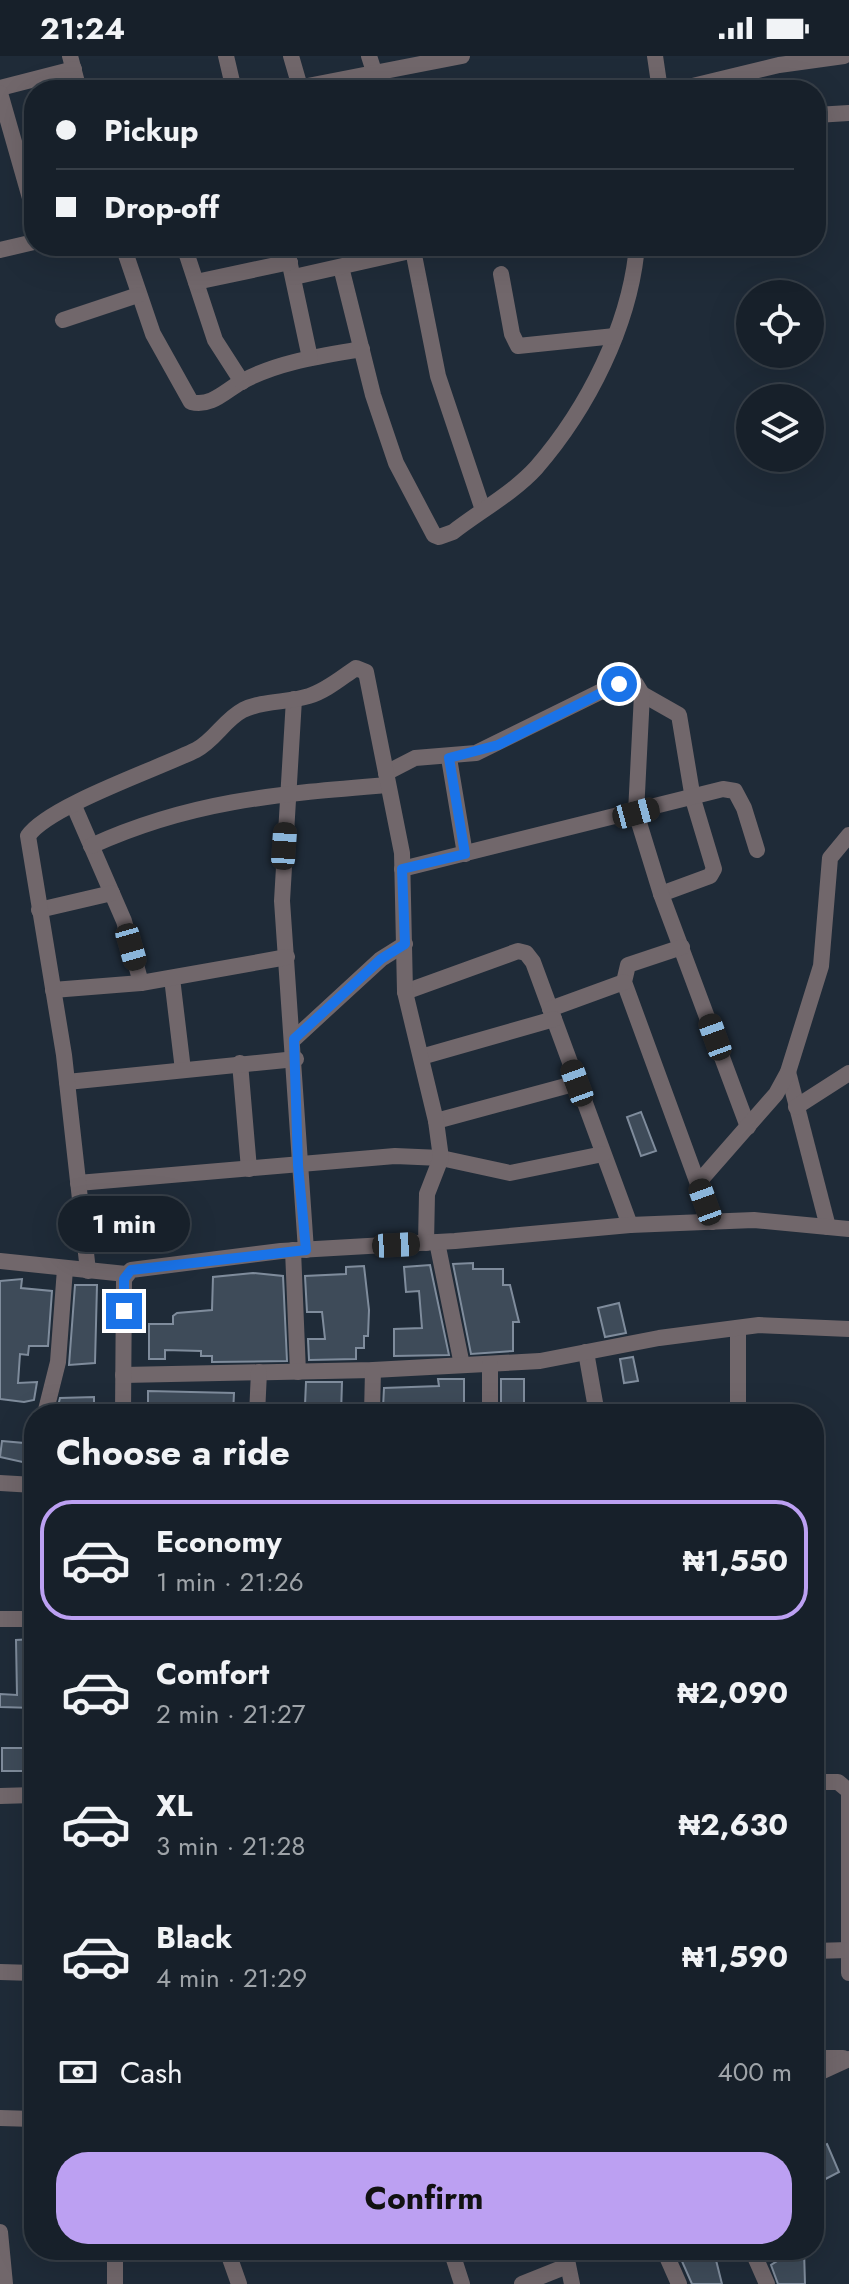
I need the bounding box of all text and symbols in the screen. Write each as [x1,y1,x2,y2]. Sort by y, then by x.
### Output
text: 21:24 [40,7,125,50]
text: Pickup [104,109,199,152]
text: Drop-off [104,186,219,229]
map controls [736,280,824,472]
button: locate [736,280,824,368]
button: layers [736,384,824,472]
route start [601,666,637,702]
car [610,795,662,831]
car [270,821,298,871]
car [113,921,149,973]
car [696,1010,734,1064]
car [558,1056,596,1110]
car [686,1175,724,1229]
callout: 1 min [58,1195,190,1251]
text: 1 min [92,1205,156,1243]
car [371,1232,421,1258]
route end [106,1293,142,1329]
text: Choose a ride [56,1426,290,1478]
text: Economy [156,1520,282,1563]
icon: car [60,1524,132,1596]
text: ₦1,550 [683,1539,788,1582]
text: 1 min · 21:26 [156,1563,304,1601]
text: Comfort [156,1652,269,1695]
icon: car [60,1656,132,1728]
text: ₦2,090 [677,1671,788,1714]
text: 2 min · 21:27 [156,1695,305,1733]
text: XL [156,1784,192,1827]
icon: car [60,1788,132,1860]
text: ₦2,630 [678,1803,788,1846]
text: 3 min · 21:28 [156,1827,305,1865]
text: Black [156,1916,232,1959]
icon: car [60,1920,132,1992]
text: ₦1,590 [682,1935,788,1978]
text: 4 min · 21:29 [156,1959,307,1997]
icon: cash [56,2050,100,2094]
text: Cash [120,2051,183,2094]
text: 400 m [718,2053,792,2091]
button: Confirm [56,2152,792,2244]

